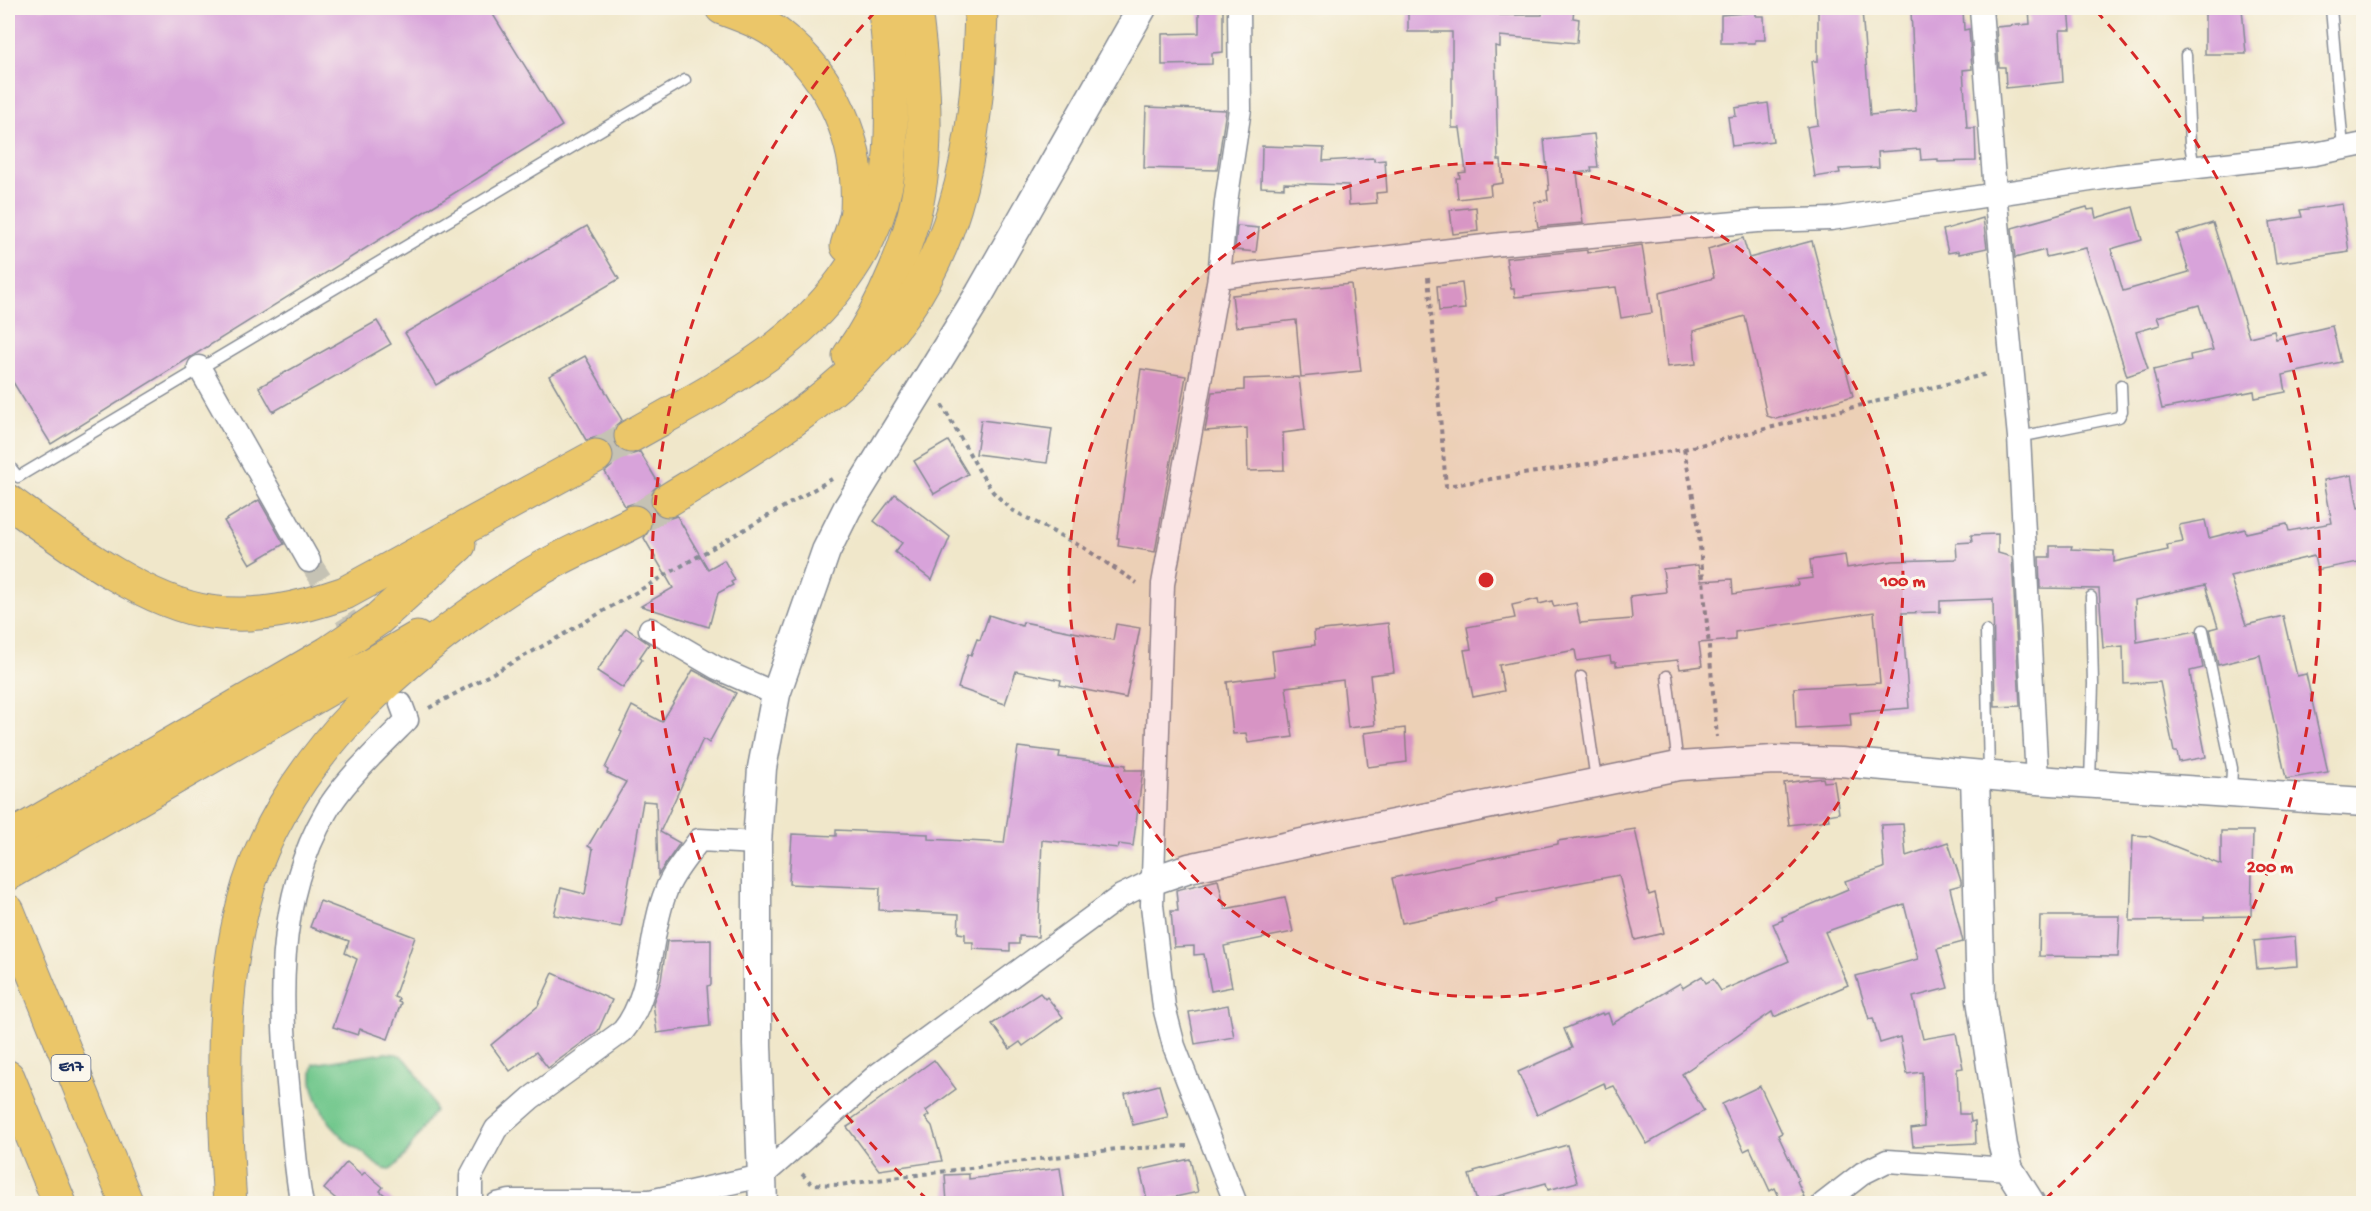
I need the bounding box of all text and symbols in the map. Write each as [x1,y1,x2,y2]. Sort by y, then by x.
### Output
centre of rings [1476,570,1496,590]
text: 100 m [1880,572,1926,593]
text: 200 m [2247,858,2293,879]
road number: E17 [52,1055,90,1081]

